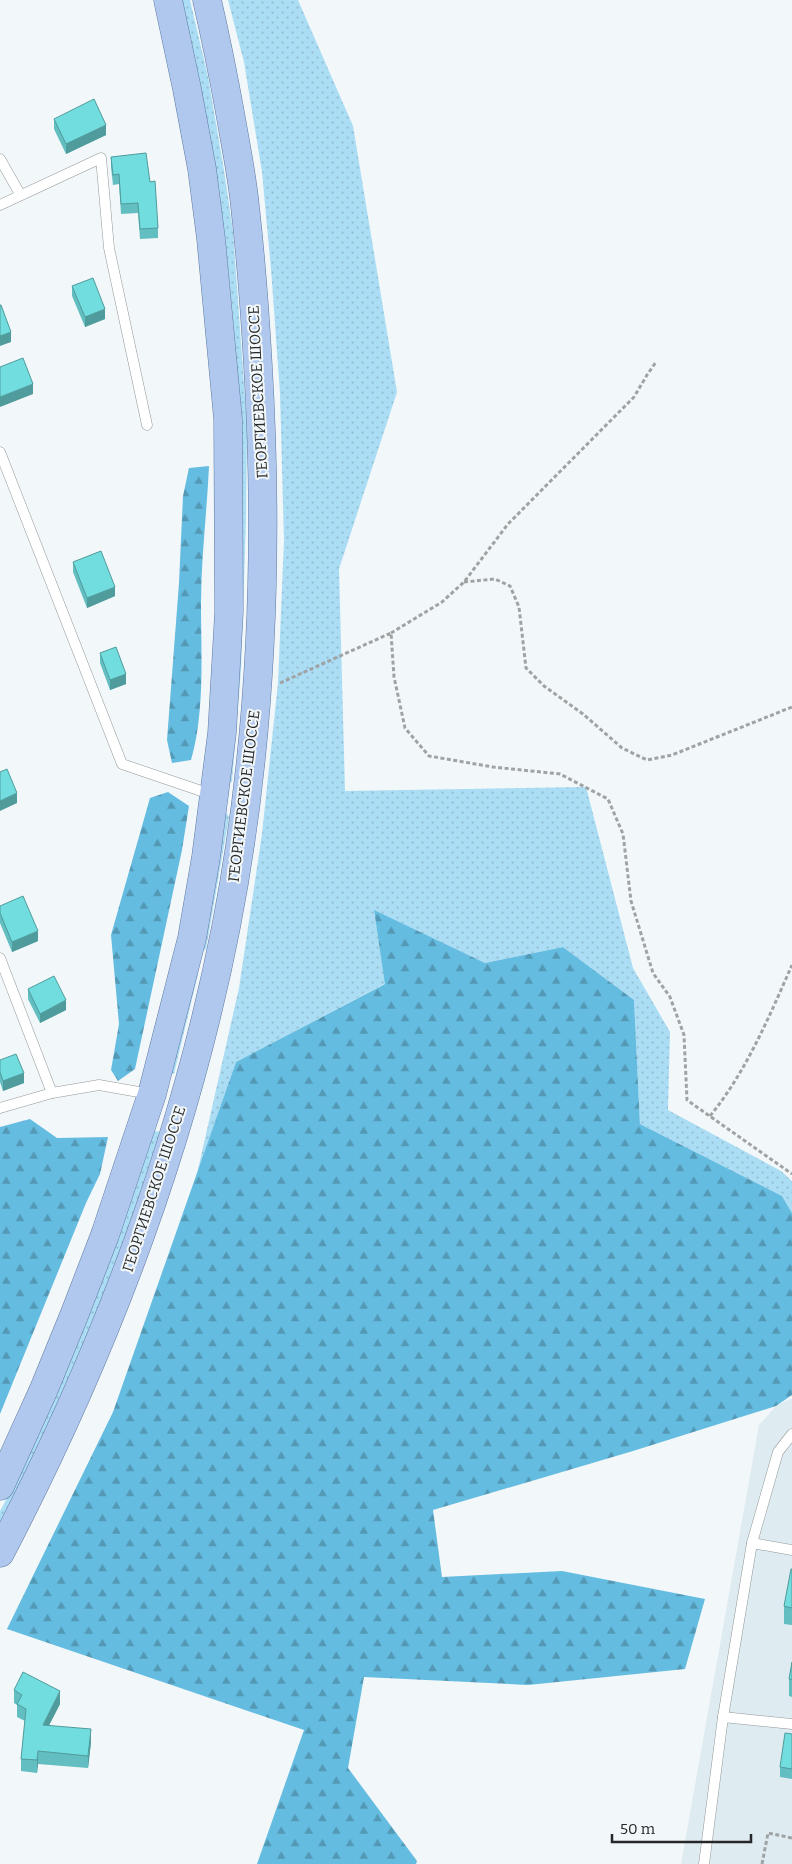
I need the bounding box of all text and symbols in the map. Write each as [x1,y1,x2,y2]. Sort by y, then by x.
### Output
street label: ГЕОРГИЕВСКОЕ ШОССЕ [244,305,272,479]
street label: ГЕОРГИЕВСКОЕ ШОССЕ [225,709,263,883]
street label: ГЕОРГИЕВСКОЕ ШОССЕ [119,1104,189,1274]
scale bar [612,1812,751,1844]
text: 50 m [620,1820,656,1838]

